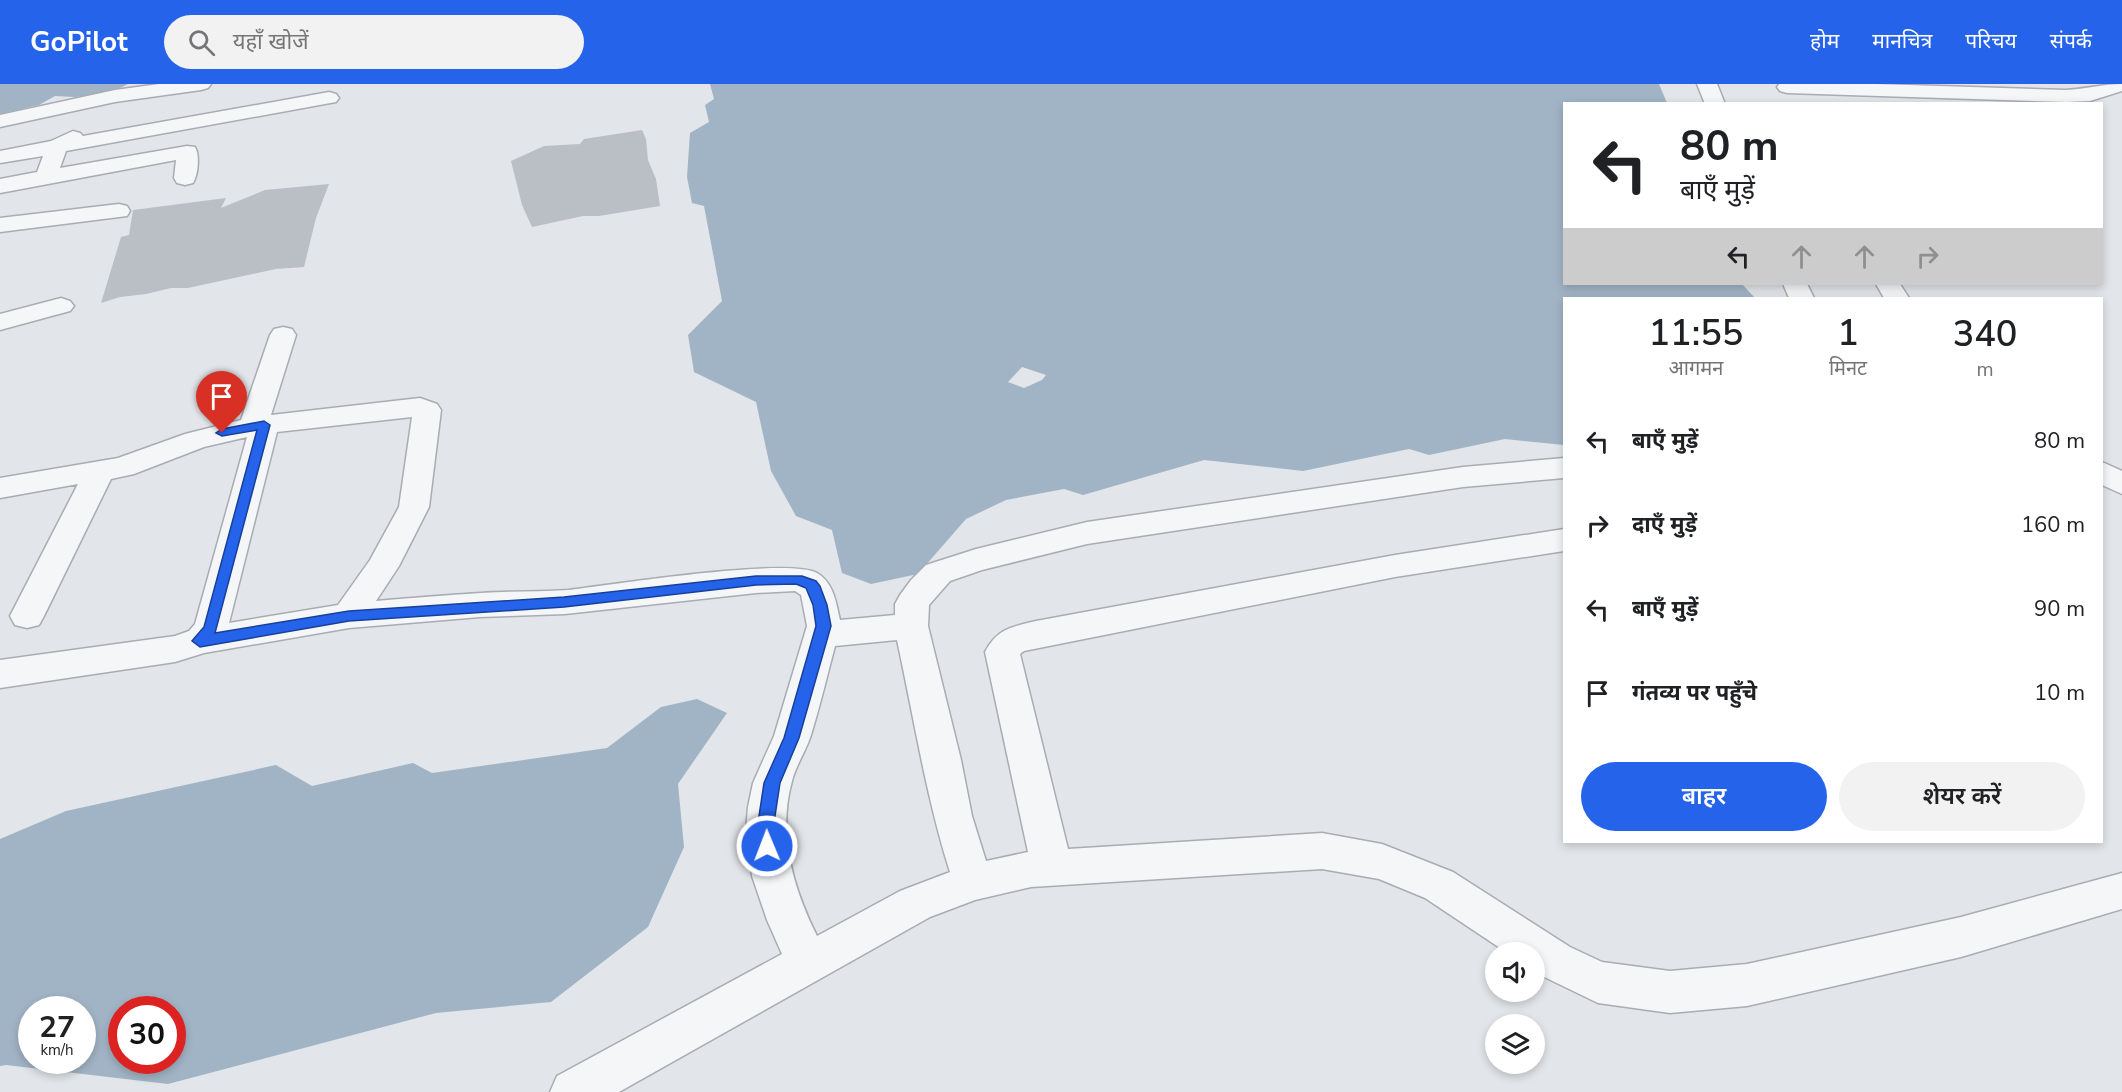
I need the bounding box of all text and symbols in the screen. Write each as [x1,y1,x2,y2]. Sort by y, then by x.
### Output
search box [164,15,584,69]
text: GoPilot [30,23,128,61]
icon: search [185,26,218,59]
text: यहाँ खोजें [233,27,308,57]
text: होम [1810,27,1839,55]
text: मानचित्र [1872,27,1932,55]
text: परिचय [1965,27,2017,55]
text: संपर्क [2050,27,2092,55]
text: 80 m [1680,118,1779,175]
icon: left [1581,126,1659,204]
text: बाएँ मुड़ें [1680,172,1755,209]
icon: left [1722,240,1755,273]
icon: ahead [1785,240,1818,273]
icon: ahead [1848,240,1881,273]
icon: right [1911,240,1944,273]
text: 11:55 [1648,309,1743,358]
text: 1 [1837,309,1859,358]
text: 340 [1953,310,2017,359]
text: आगमन [1669,355,1723,382]
text: मिनट [1829,355,1867,382]
text: m [1977,356,1994,383]
pin [196,371,247,433]
icon: arrive [205,380,238,413]
icon: left [1581,425,1614,458]
text: बाएँ मुड़ें [1632,426,1698,456]
text: 80 m [2034,426,2085,456]
icon: right [1581,509,1614,542]
text: दाएँ मुड़ें [1632,510,1697,540]
text: 160 m [2021,510,2085,540]
icon: left [1581,593,1614,626]
text: बाएँ मुड़ें [1632,594,1698,624]
text: 90 m [2034,594,2085,624]
icon: arrive [1581,677,1614,710]
text: गंतव्य पर पहुँचे [1632,678,1757,708]
text: 10 m [2034,678,2085,708]
button: बाहर [1581,762,1827,831]
button: शेयर करें [1839,762,2085,831]
position arrow [735,814,799,878]
map controls [1485,942,1545,1074]
button: sound [1485,942,1545,1002]
speed limit sign: 30 [108,996,186,1074]
text: 27 [39,1007,75,1048]
button: layers [1485,1014,1545,1074]
text: km/h [40,1040,74,1060]

